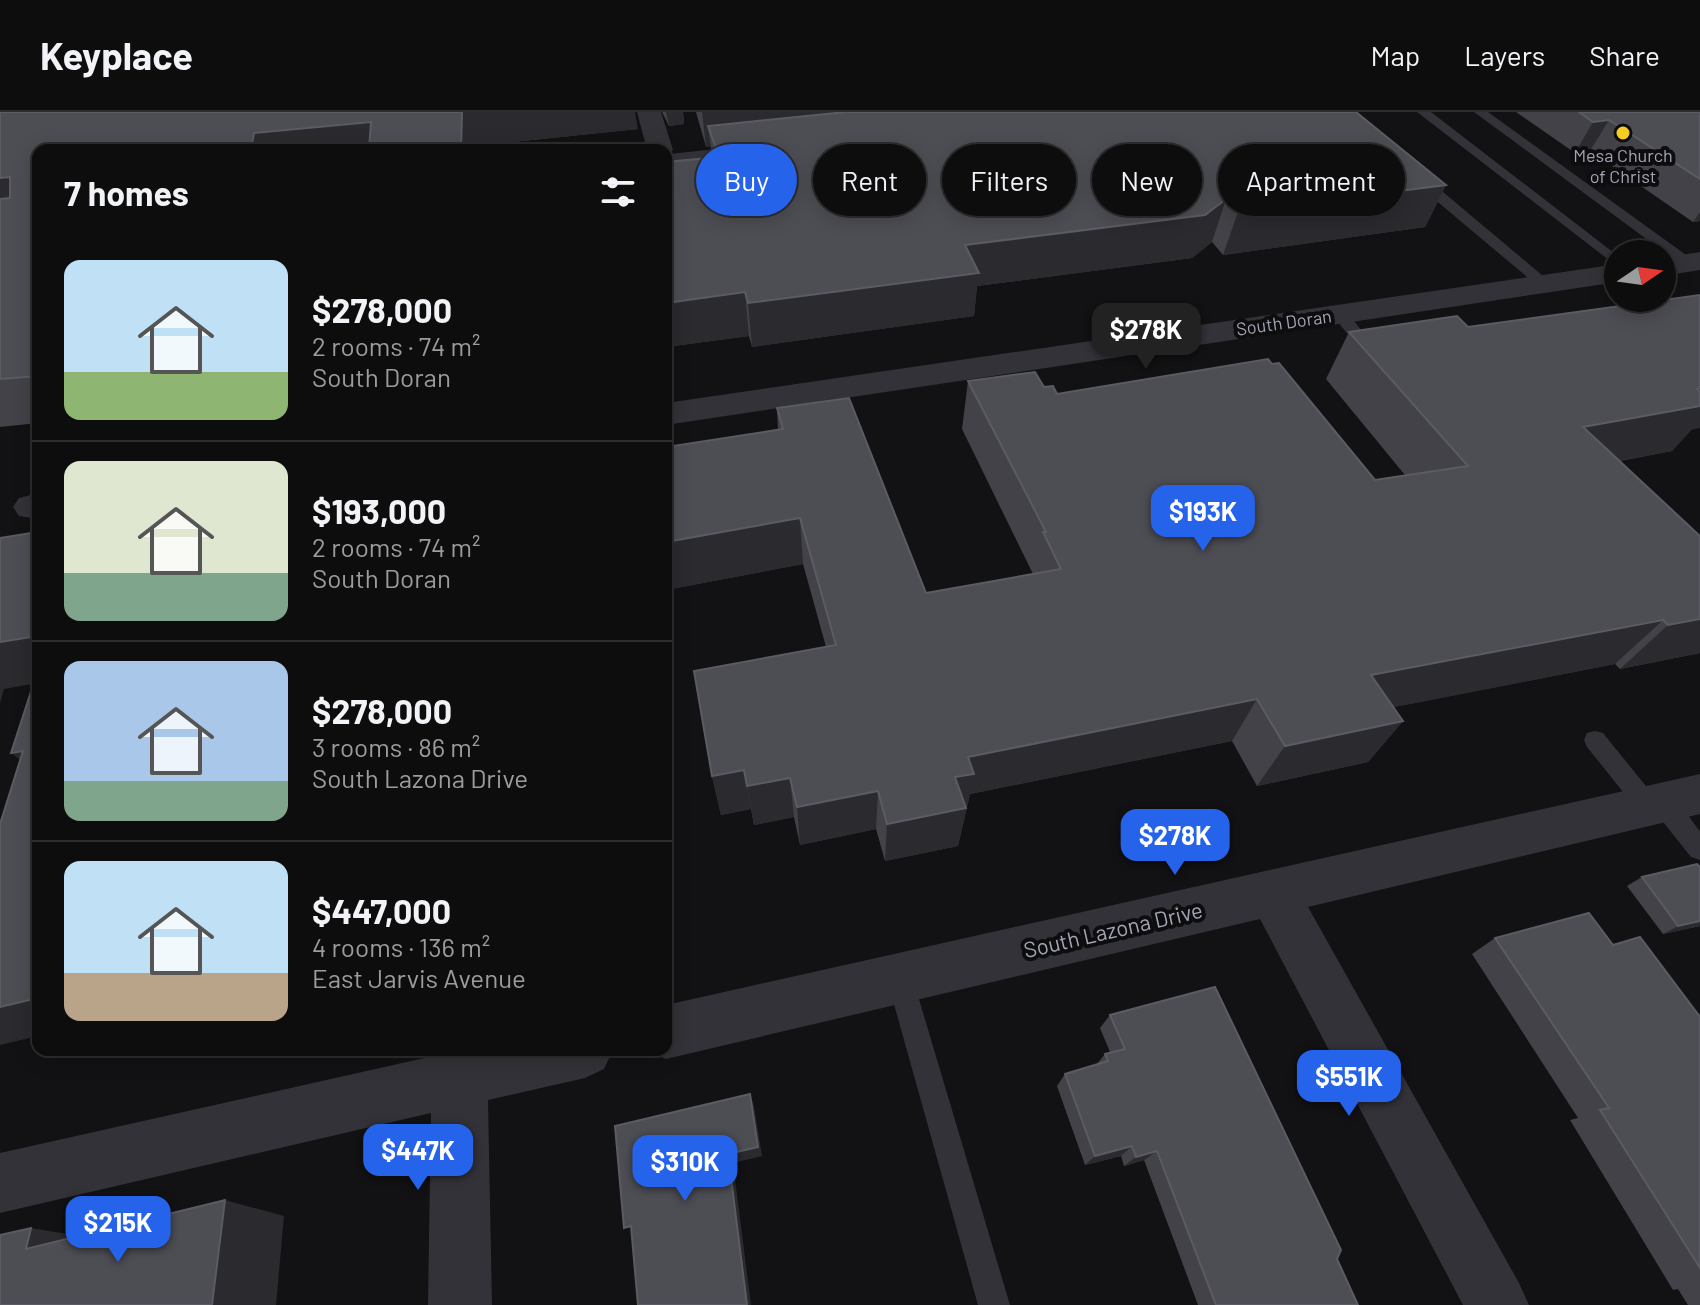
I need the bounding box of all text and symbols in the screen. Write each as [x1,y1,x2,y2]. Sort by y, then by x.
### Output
text: Keyplace [40,32,193,78]
text: Map [1370,38,1420,72]
text: Layers [1464,38,1545,72]
text: Share [1589,38,1660,72]
marker: Mesa Church of Christ [1614,124,1632,142]
chip: Buy [696,144,797,216]
chip: Rent [813,144,926,216]
chip: Filters [942,144,1076,216]
chip: New [1092,144,1202,216]
chip: Apartment [1218,144,1405,216]
place label: Mesa Church of Christ [1573,144,1673,187]
icon: filters [596,170,640,214]
text: 7 homes [64,172,189,213]
north arrow [1604,240,1676,312]
map controls [1604,240,1676,312]
text: $278,000 [312,289,452,330]
icon: home [128,292,224,388]
pin: $278K [1090,303,1202,371]
street label: South Doran [1235,304,1333,340]
text: $278K [1110,313,1182,344]
text: 2 rooms · 74 m² [312,330,480,361]
text: South Doran [312,361,451,392]
pin: $193K [1147,485,1259,553]
text: $193,000 [312,490,446,531]
icon: home [128,493,224,589]
text: $193K [1169,495,1237,526]
text: 2 rooms · 74 m² [312,531,480,562]
text: South Doran [312,562,451,593]
text: $278,000 [312,690,452,731]
icon: home [128,693,224,789]
text: 3 rooms · 86 m² [312,731,480,762]
text: South Lazona Drive [312,762,528,793]
pin: $278K [1119,809,1231,877]
text: $278K [1139,819,1211,850]
text: $447,000 [312,890,451,931]
icon: home [128,893,224,989]
street label: South Lazona Drive [1021,896,1205,962]
text: 4 rooms · 136 m² [312,931,490,962]
text: East Jarvis Avenue [312,962,526,993]
pin: $551K [1293,1050,1405,1118]
text: $551K [1315,1060,1383,1091]
pin: $447K [362,1124,474,1192]
text: $447K [381,1134,455,1165]
pin: $310K [629,1135,741,1203]
text: $310K [650,1145,720,1176]
pin: $215K [62,1196,174,1264]
text: $215K [84,1206,152,1237]

